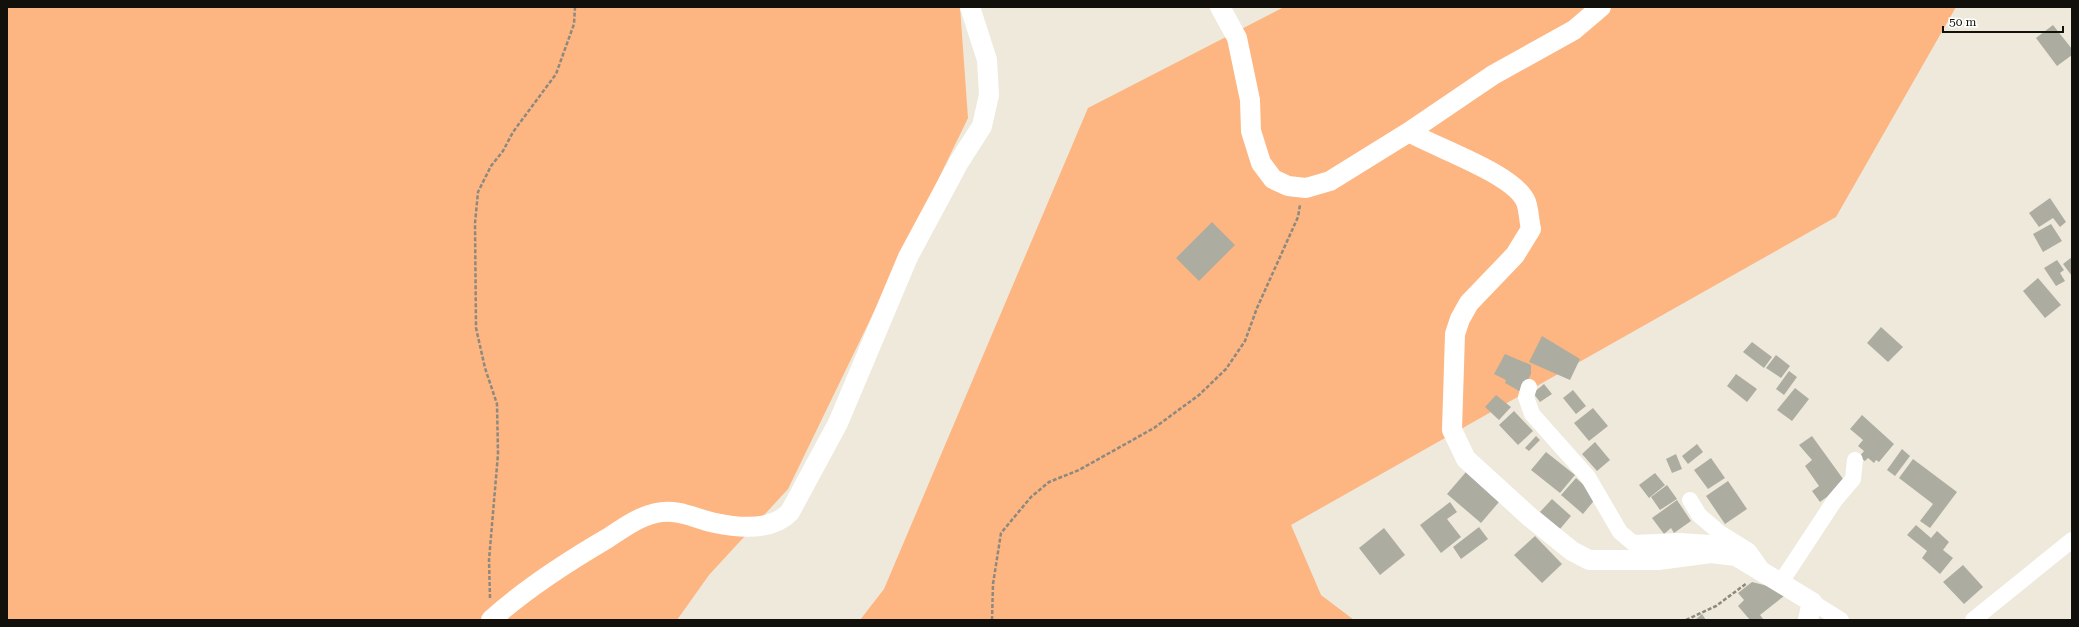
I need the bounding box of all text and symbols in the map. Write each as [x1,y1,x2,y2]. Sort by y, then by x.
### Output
scale bar [1943,8,2063,34]
text: 50 m [1949,15,1976,29]

